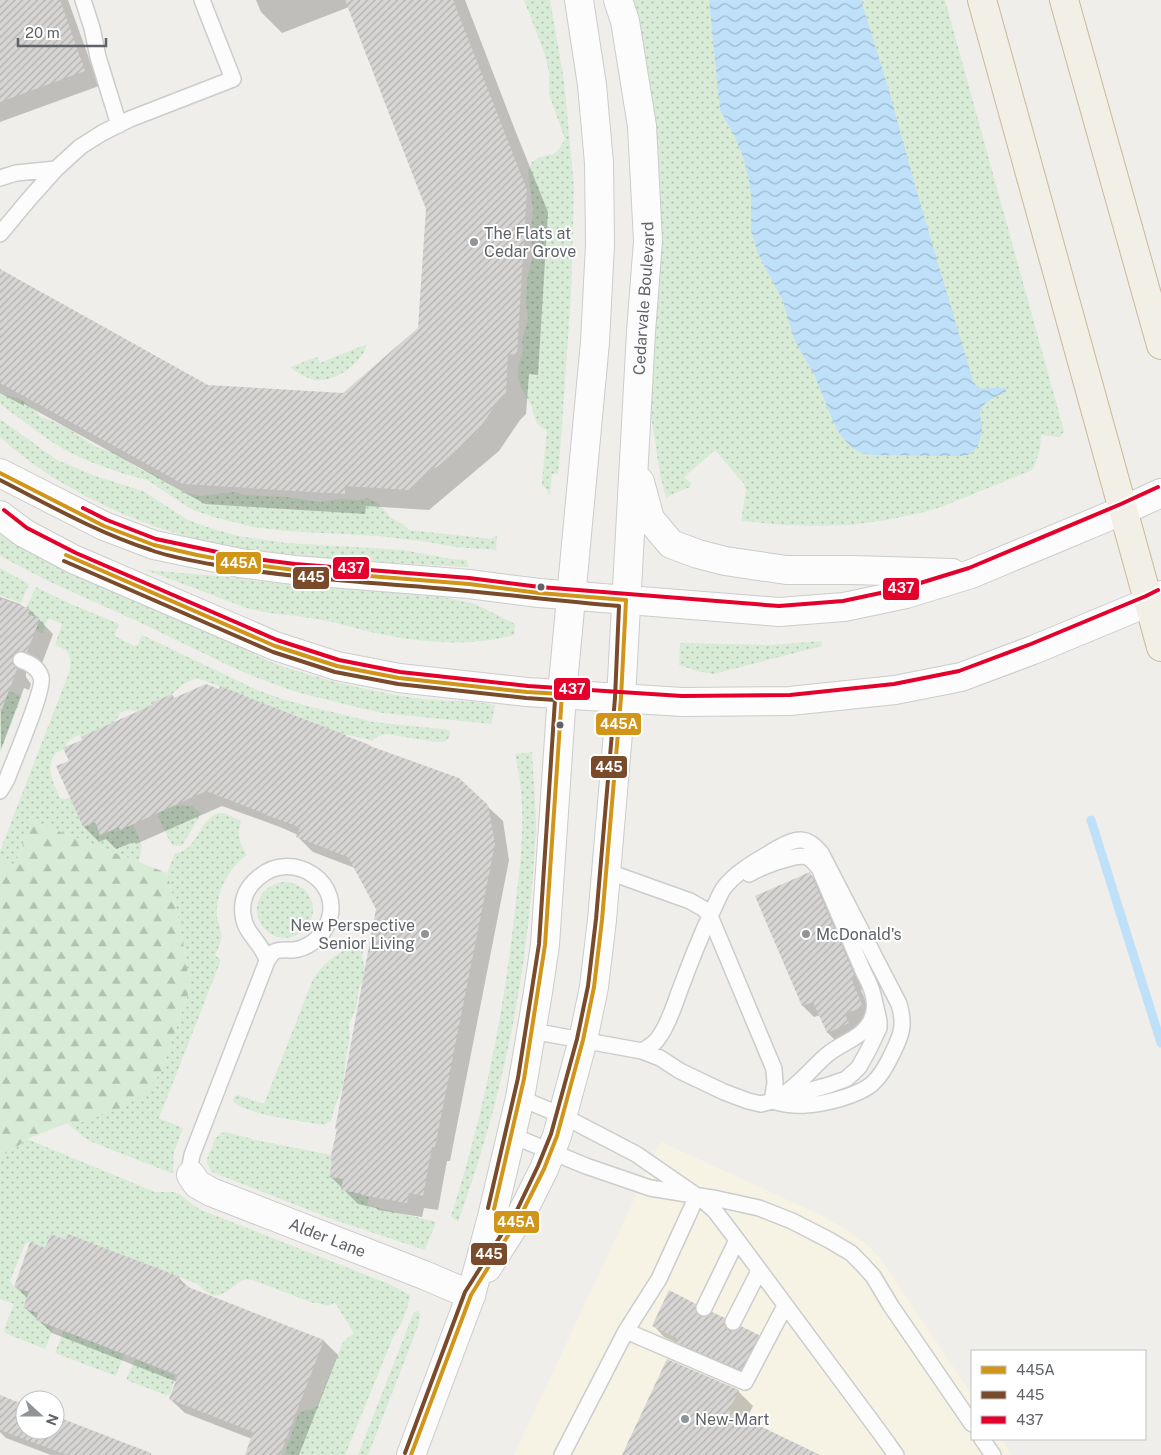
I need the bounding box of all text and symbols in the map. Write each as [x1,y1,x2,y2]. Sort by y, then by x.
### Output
scale bar [18,15,105,47]
text: 20 m [25,24,60,41]
street label: Cedarvale Boulevard [630,221,658,376]
place label: The Flats at Cedar Grove [484,224,576,261]
marker: The Flats at Cedar Grove [468,236,480,248]
line badge: 445A [215,551,262,575]
text: 445A [220,555,258,571]
line badge: 437 [332,556,370,580]
text: 437 [337,560,365,576]
line badge: 445 [292,566,330,590]
text: 445 [297,569,325,585]
line badge: 437 [882,577,920,601]
text: 437 [887,580,915,596]
unlabelled marker [536,582,546,592]
line badge: 437 [553,677,591,701]
text: 437 [558,681,586,697]
line badge: 445A [595,712,642,736]
text: 445A [600,716,638,732]
unlabelled marker [555,720,565,730]
line badge: 445 [590,755,628,779]
text: 445 [595,759,623,775]
place label: New Perspective Senior Living [290,916,415,953]
place label: McDonald's [816,925,902,944]
marker: New Perspective Senior Living [419,928,431,940]
marker: McDonald's [800,928,812,940]
line badge: 445A [493,1210,540,1234]
street label: Alder Lane [286,1214,368,1261]
text: 445A [497,1214,535,1230]
line badge: 445 [470,1242,508,1266]
text: 445 [475,1246,503,1262]
legend [971,1350,1146,1440]
text: 445A [1016,1361,1055,1378]
text: 445 [1016,1386,1044,1403]
north arrow [15,1390,65,1440]
place label: New-Mart [695,1410,770,1429]
text: 437 [1016,1411,1044,1428]
text: N [43,1412,62,1428]
marker: New-Mart [679,1413,691,1425]

